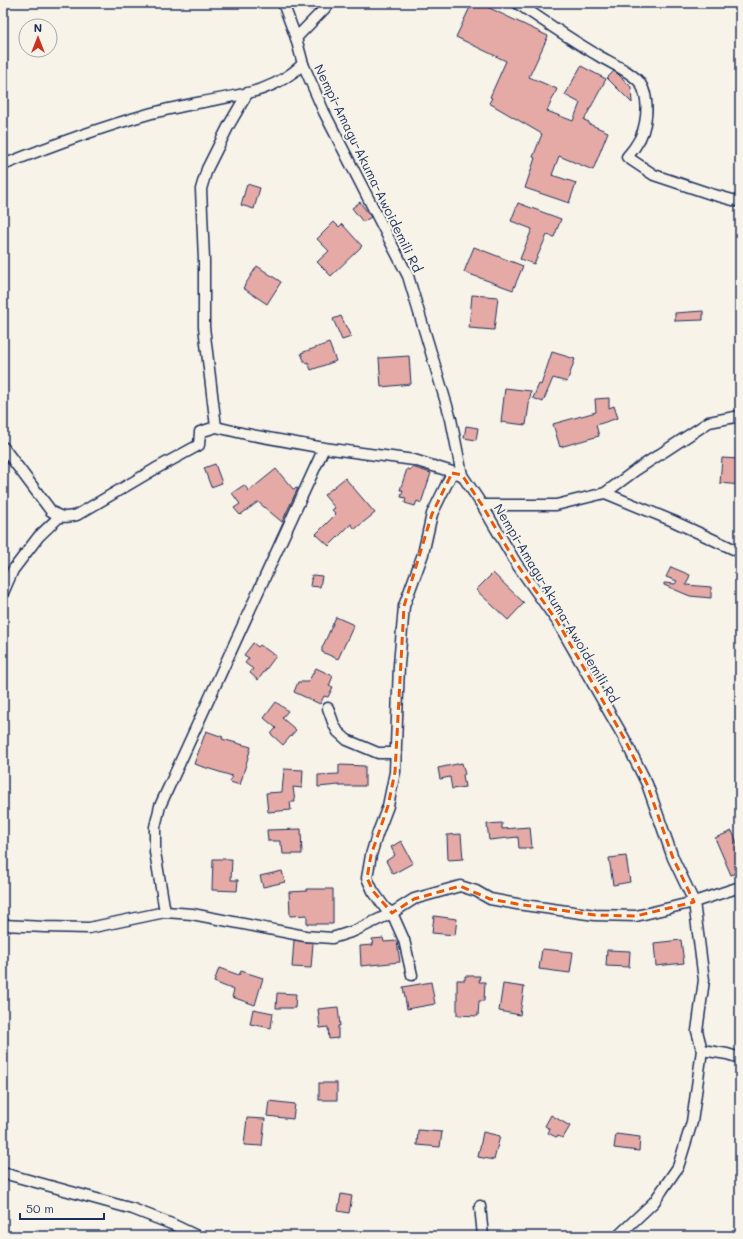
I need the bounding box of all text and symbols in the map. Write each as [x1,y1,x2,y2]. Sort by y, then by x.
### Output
north arrow [18,18,58,58]
text: N [34,20,42,35]
street label: Nempi-Amagu-Akuma-Awoidemili Rd [311,61,427,275]
street label: Nempi-Amagu-Akuma-Awoidemili Rd [491,500,623,706]
scale bar [20,1195,104,1221]
text: 50 m [26,1200,54,1216]

